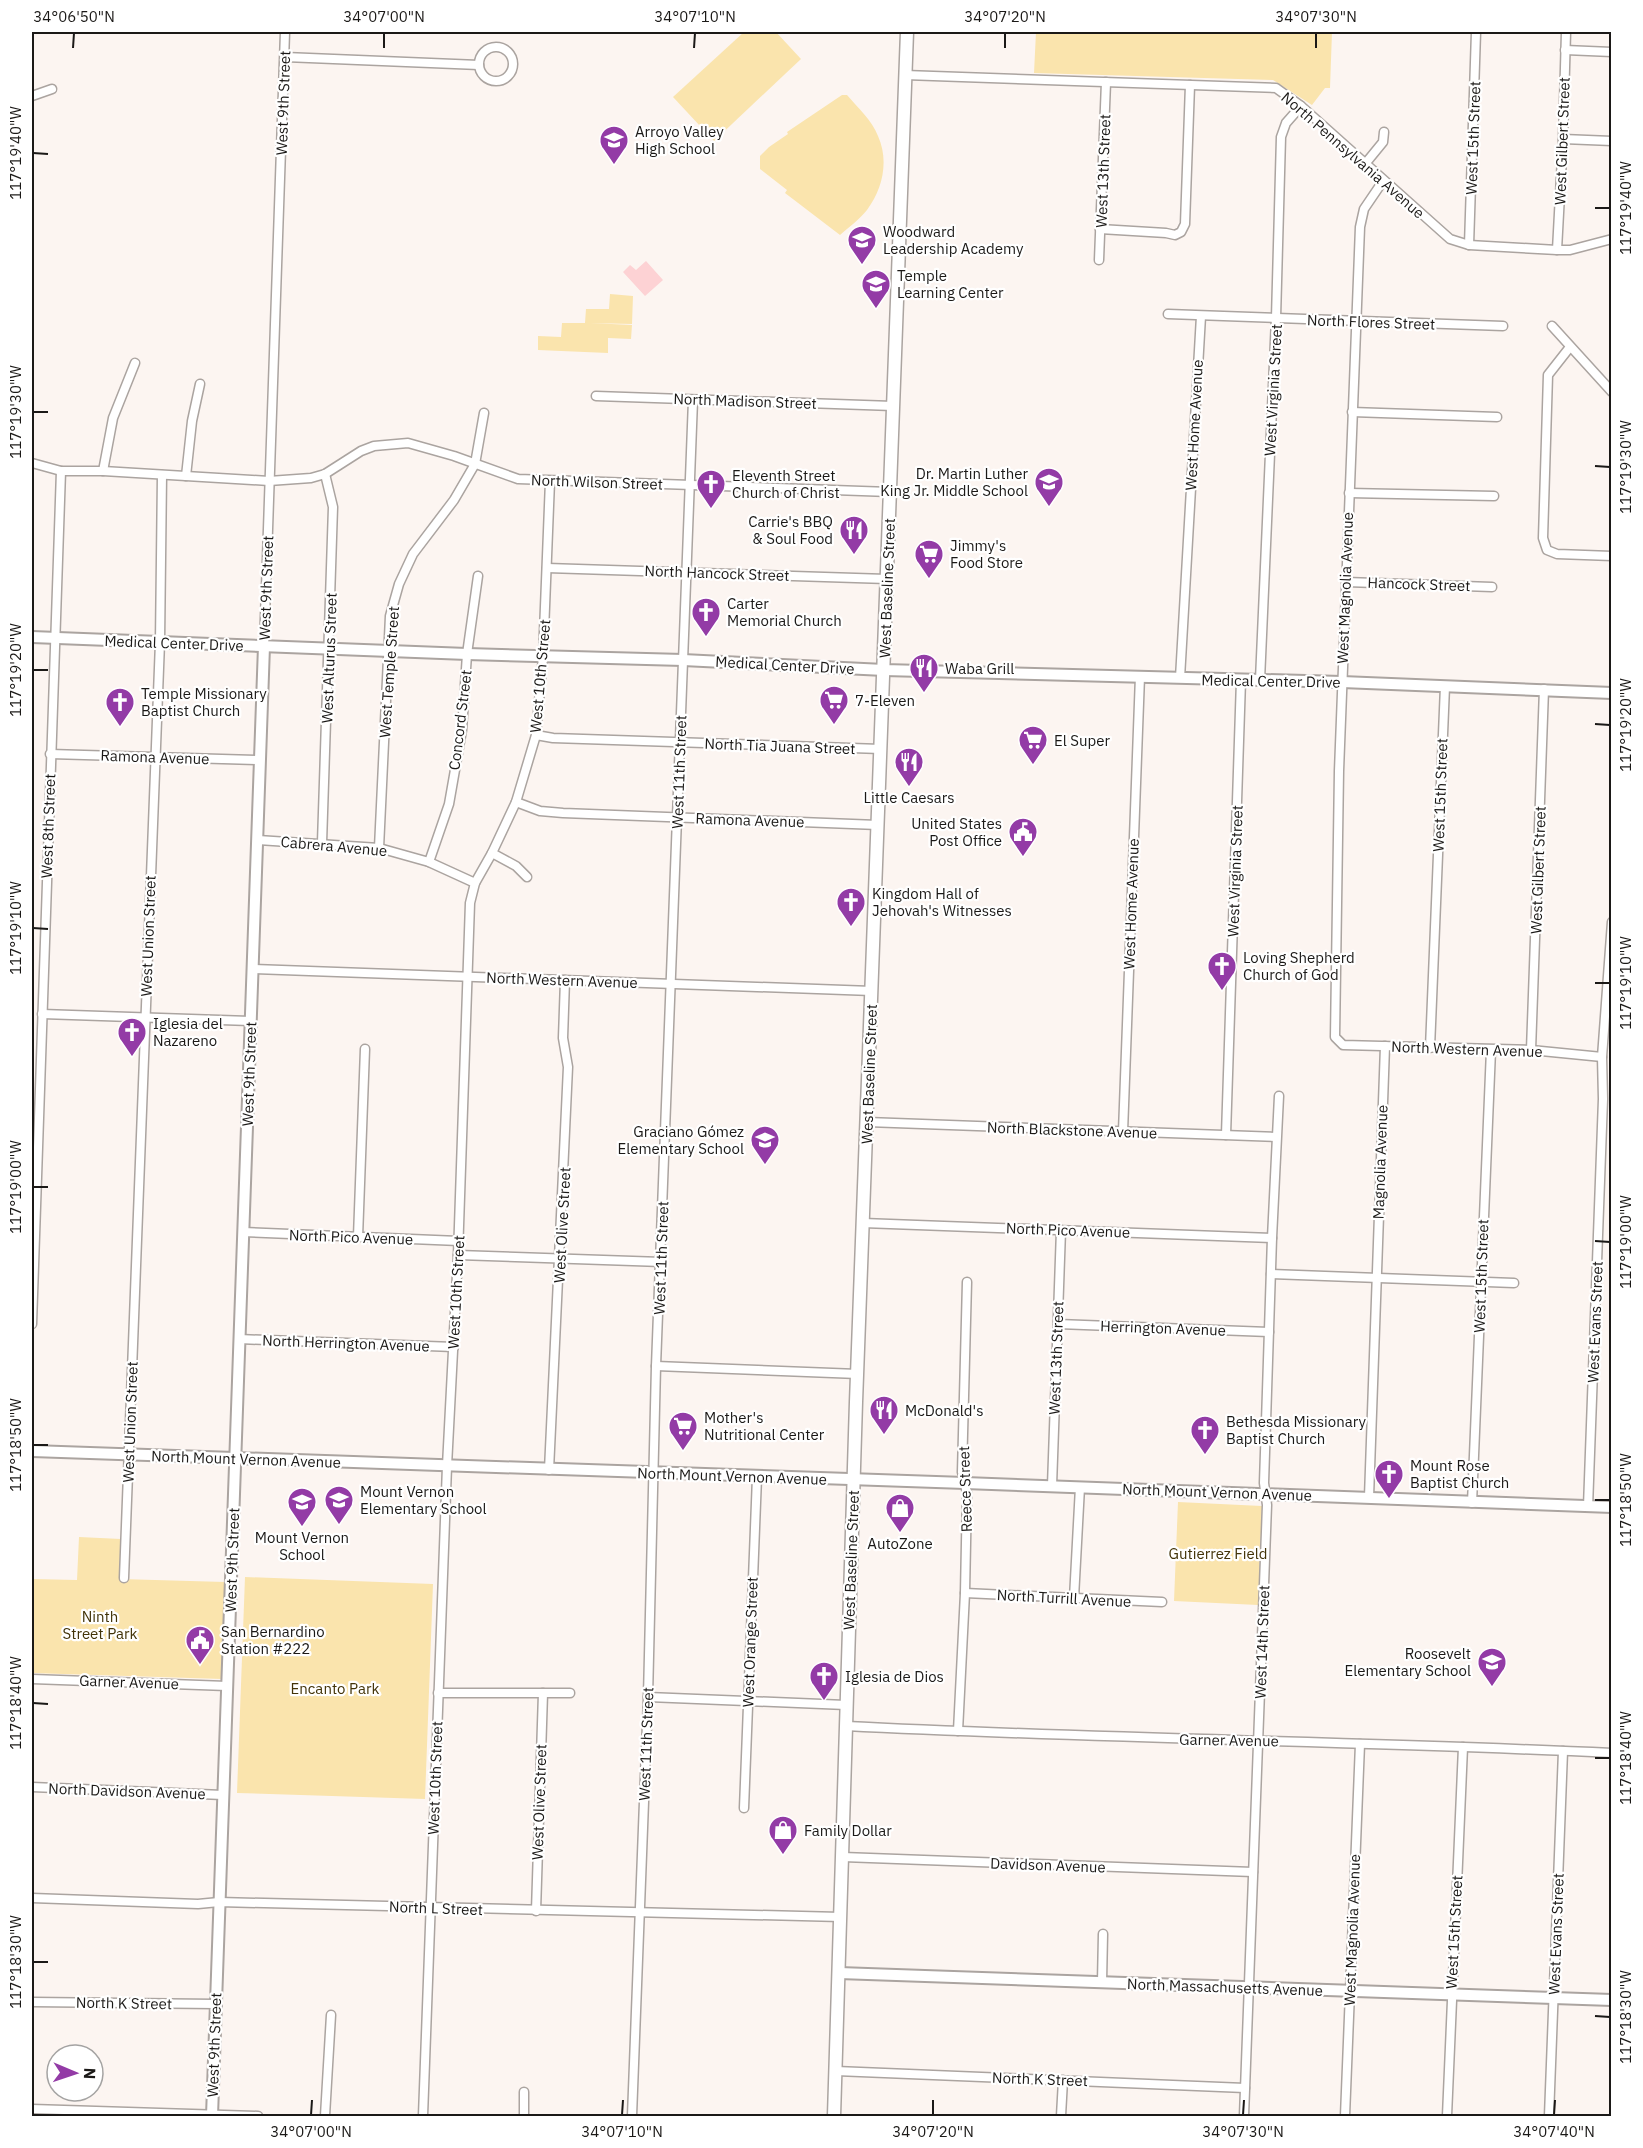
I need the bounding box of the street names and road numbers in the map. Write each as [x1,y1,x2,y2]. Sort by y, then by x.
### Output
street label: West 9th Street [272,50,294,156]
street label: West Gilbert Street [1550,77,1574,205]
street label: West 15th Street [1462,81,1484,195]
street label: North Pennsylvania Avenue [1277,88,1429,222]
street label: West 13th Street [1092,114,1114,228]
street label: North Flores Street [1306,310,1436,334]
street label: West Virginia Street [1260,324,1286,456]
street label: West Home Avenue [1181,359,1207,491]
street label: North Madison Street [673,389,817,413]
street label: North Wilson Street [531,470,663,494]
street label: West Magnolia Avenue [1333,512,1357,664]
street label: West Baseline Street [875,518,899,658]
street label: West 9th Street [255,535,277,641]
street label: North Hancock Street [644,561,790,585]
street label: Hancock Street [1367,573,1471,595]
street label: West Alturus Street [317,592,341,724]
street label: West Temple Street [375,605,403,739]
street label: West 10th Street [526,618,554,734]
street label: Medical Center Drive [104,631,244,655]
street label: Medical Center Drive [715,652,855,678]
street label: Concord Street [444,669,476,771]
street label: Medical Center Drive [1201,670,1341,692]
street label: West 11th Street [668,715,690,829]
street label: North Tia Juana Street [704,734,856,758]
street label: West 15th Street [1429,738,1451,852]
street label: Ramona Avenue [100,746,210,768]
street label: West 8th Street [37,773,59,879]
street label: West Virginia Street [1223,805,1247,937]
street label: West Gilbert Street [1526,806,1550,934]
street label: Ramona Avenue [695,809,805,831]
street label: Cabrera Avenue [280,832,388,860]
street label: West Home Avenue [1119,838,1143,970]
street label: West Union Street [136,875,160,997]
street label: North Western Avenue [486,968,638,992]
street label: West Baseline Street [857,1004,881,1144]
street label: West 9th Street [238,1021,260,1127]
street label: North Western Avenue [1391,1037,1543,1061]
street label: Magnolia Avenue [1369,1104,1391,1220]
street label: North Blackstone Avenue [987,1118,1157,1142]
street label: West Olive Street [549,1167,575,1283]
street label: West 11th Street [650,1201,672,1315]
street label: North Pico Avenue [1006,1218,1130,1242]
street label: West 15th Street [1470,1219,1492,1333]
street label: North Pico Avenue [289,1225,413,1249]
street label: West 10th Street [444,1235,468,1349]
street label: West Evans Street [1583,1261,1607,1383]
street label: West 13th Street [1045,1301,1067,1415]
street label: Herrington Avenue [1100,1316,1226,1340]
street label: North Herrington Avenue [262,1331,430,1355]
street label: West Union Street [118,1361,142,1483]
street label: North Mount Vernon Avenue [151,1446,341,1472]
street label: Reece Street [954,1446,976,1532]
street label: North Mount Vernon Avenue [637,1463,827,1489]
street label: North Mount Vernon Avenue [1122,1479,1312,1505]
street label: West Baseline Street [839,1490,863,1630]
street label: West 9th Street [221,1507,243,1613]
street label: West Orange Street [738,1576,762,1708]
street label: North Turrill Avenue [996,1585,1132,1611]
street label: West 14th Street [1251,1585,1273,1699]
street label: Garner Avenue [79,1671,179,1693]
street label: West 11th Street [635,1687,657,1801]
street label: West 10th Street [424,1721,446,1835]
street label: Garner Avenue [1179,1730,1279,1750]
street label: West Olive Street [527,1744,551,1860]
street label: North Davidson Avenue [48,1779,206,1803]
street label: Davidson Avenue [990,1853,1106,1877]
street label: West Magnolia Avenue [1340,1854,1364,2006]
street label: West Evans Street [1544,1873,1568,1995]
street label: West 15th Street [1442,1875,1466,1989]
street label: North L Street [389,1897,483,1919]
street label: North Massachusetts Avenue [1127,1974,1323,2000]
street label: West 9th Street [203,1992,225,2098]
street label: North K Street [76,1993,172,2013]
street label: North K Street [992,2068,1088,2090]

